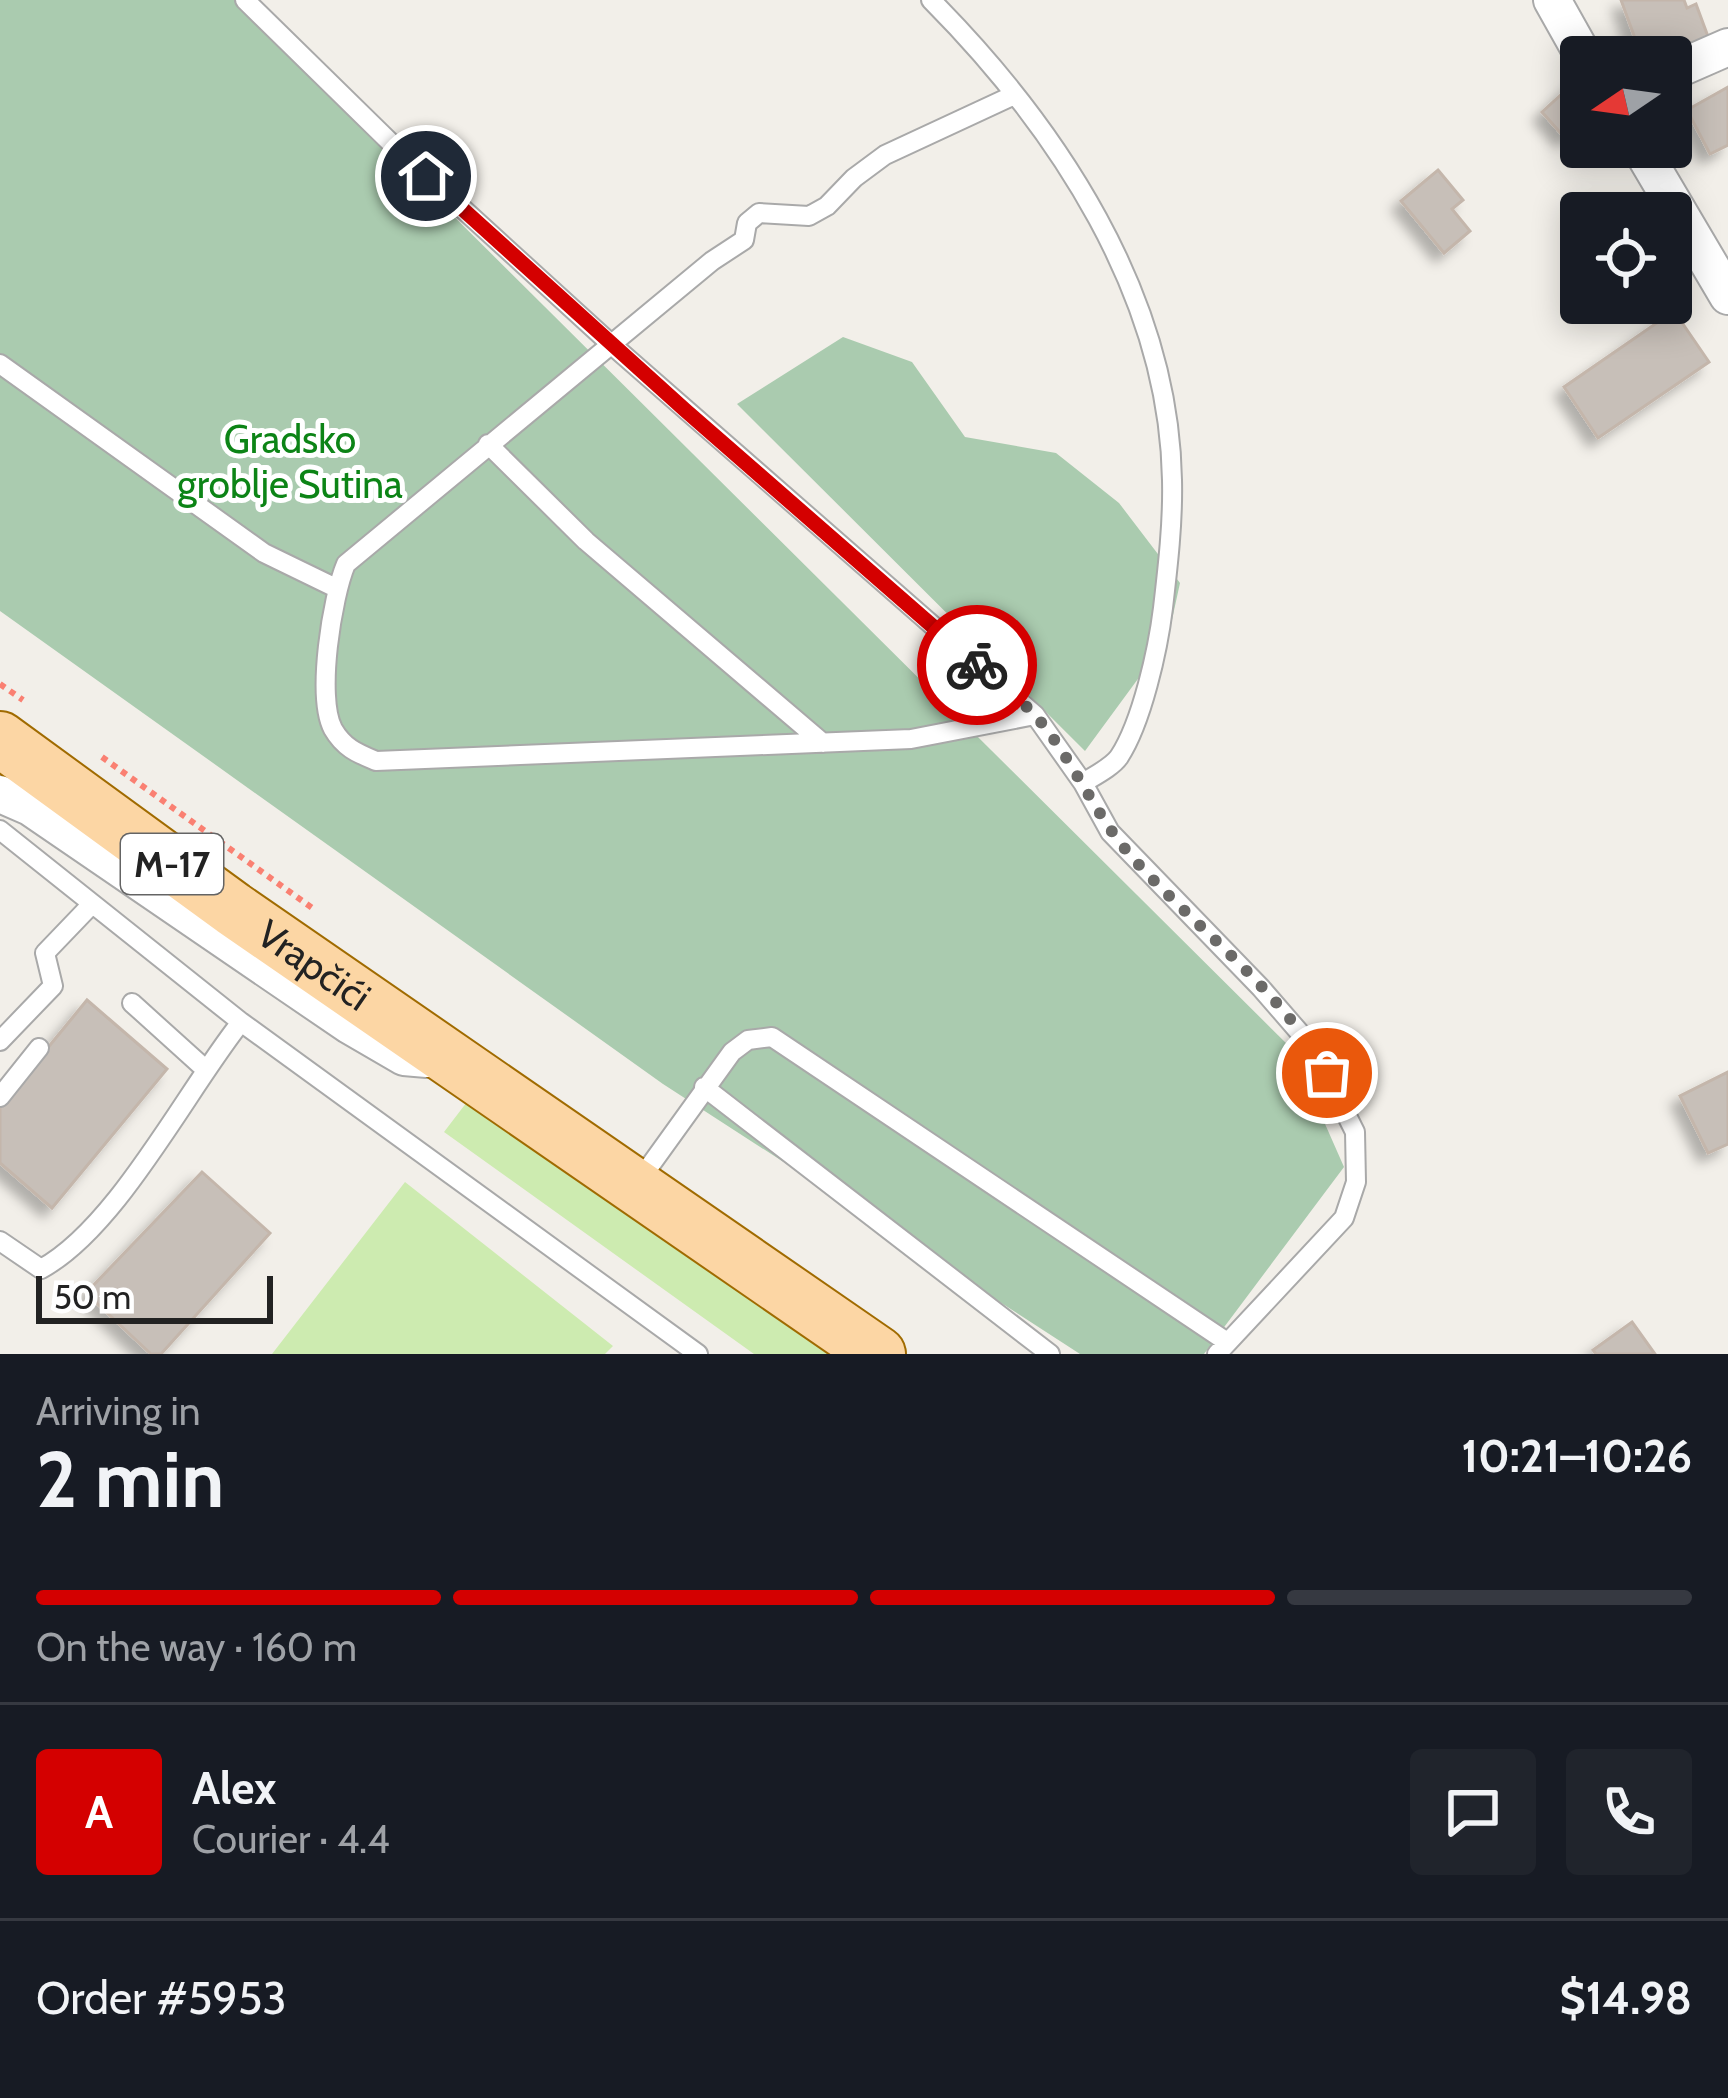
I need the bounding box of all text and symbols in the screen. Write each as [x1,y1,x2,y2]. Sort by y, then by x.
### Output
north arrow [1560,36,1692,168]
map controls [1560,36,1692,324]
pin [375,125,477,227]
icon: home [393,143,459,209]
button: locate [1560,192,1692,324]
park label: Gradsko groblje Sutina [177,415,403,508]
courier [917,605,1037,725]
icon: bike [944,632,1010,698]
road number: M-17 [121,834,223,894]
street label: Vrapčići [248,909,380,1021]
pin [1276,1022,1378,1124]
icon: bag [1294,1040,1360,1106]
scale bar [36,1270,273,1323]
text: 50 m [54,1277,131,1317]
text: Arriving in [36,1387,200,1435]
text: 10:21–10:26 [1461,1429,1692,1483]
text: 2 min [36,1432,224,1527]
text: On the way · 160 m [36,1623,357,1671]
button: chat [1410,1749,1536,1875]
button: phone [1566,1749,1692,1875]
text: Alex [192,1761,276,1815]
text: A [85,1785,113,1839]
text: Courier · 4.4 [192,1815,390,1863]
text: Order #5953 [36,1971,287,2025]
text: $14.98 [1560,1971,1692,2025]

